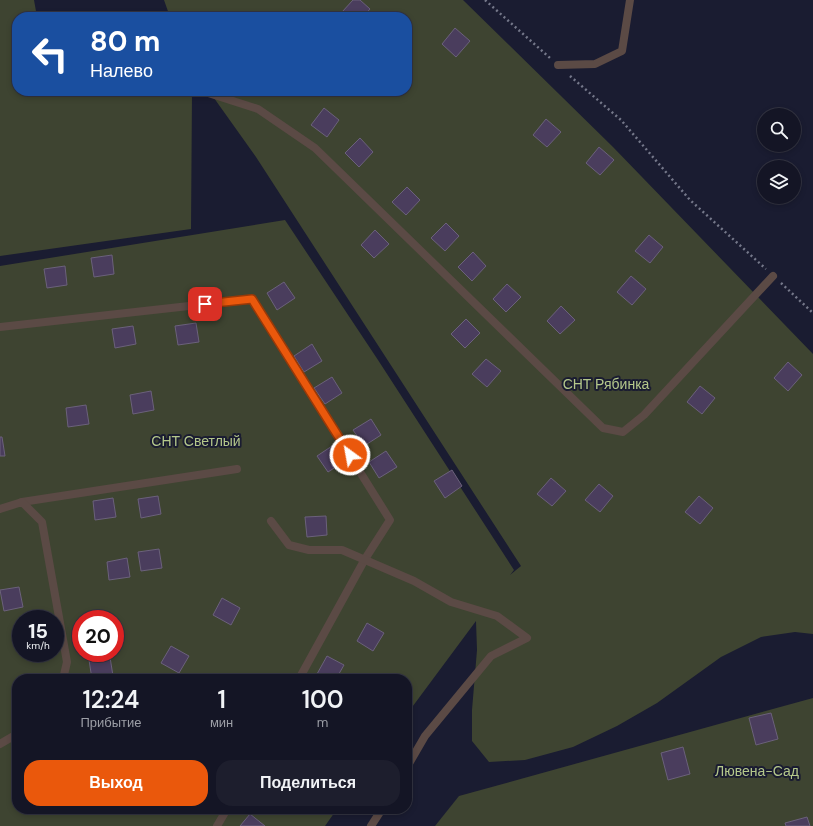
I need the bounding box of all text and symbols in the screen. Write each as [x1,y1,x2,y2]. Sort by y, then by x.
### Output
text: 80 m [90,23,160,60]
icon: left [24,28,76,80]
text: Налево [90,59,153,83]
map controls [757,108,801,204]
button: search [757,108,801,152]
button: layers [757,160,801,204]
pin [188,287,222,321]
icon: arrive [194,293,216,315]
park label: СНТ Рябинка [563,375,650,393]
park label: СНТ Светлый [151,432,241,450]
position arrow [329,434,371,476]
speed limit sign: 20 [72,610,124,662]
text: 15 [28,618,48,644]
text: km/h [26,639,50,652]
text: 12:24 [83,684,139,715]
text: 1 [217,684,226,715]
text: 100 [302,684,344,715]
text: Прибытие [80,714,141,731]
text: мин [210,714,233,731]
text: m [317,714,328,731]
button: Выход [24,760,208,806]
button: Поделиться [216,760,400,806]
park label: Лювена-Сад [715,762,799,780]

